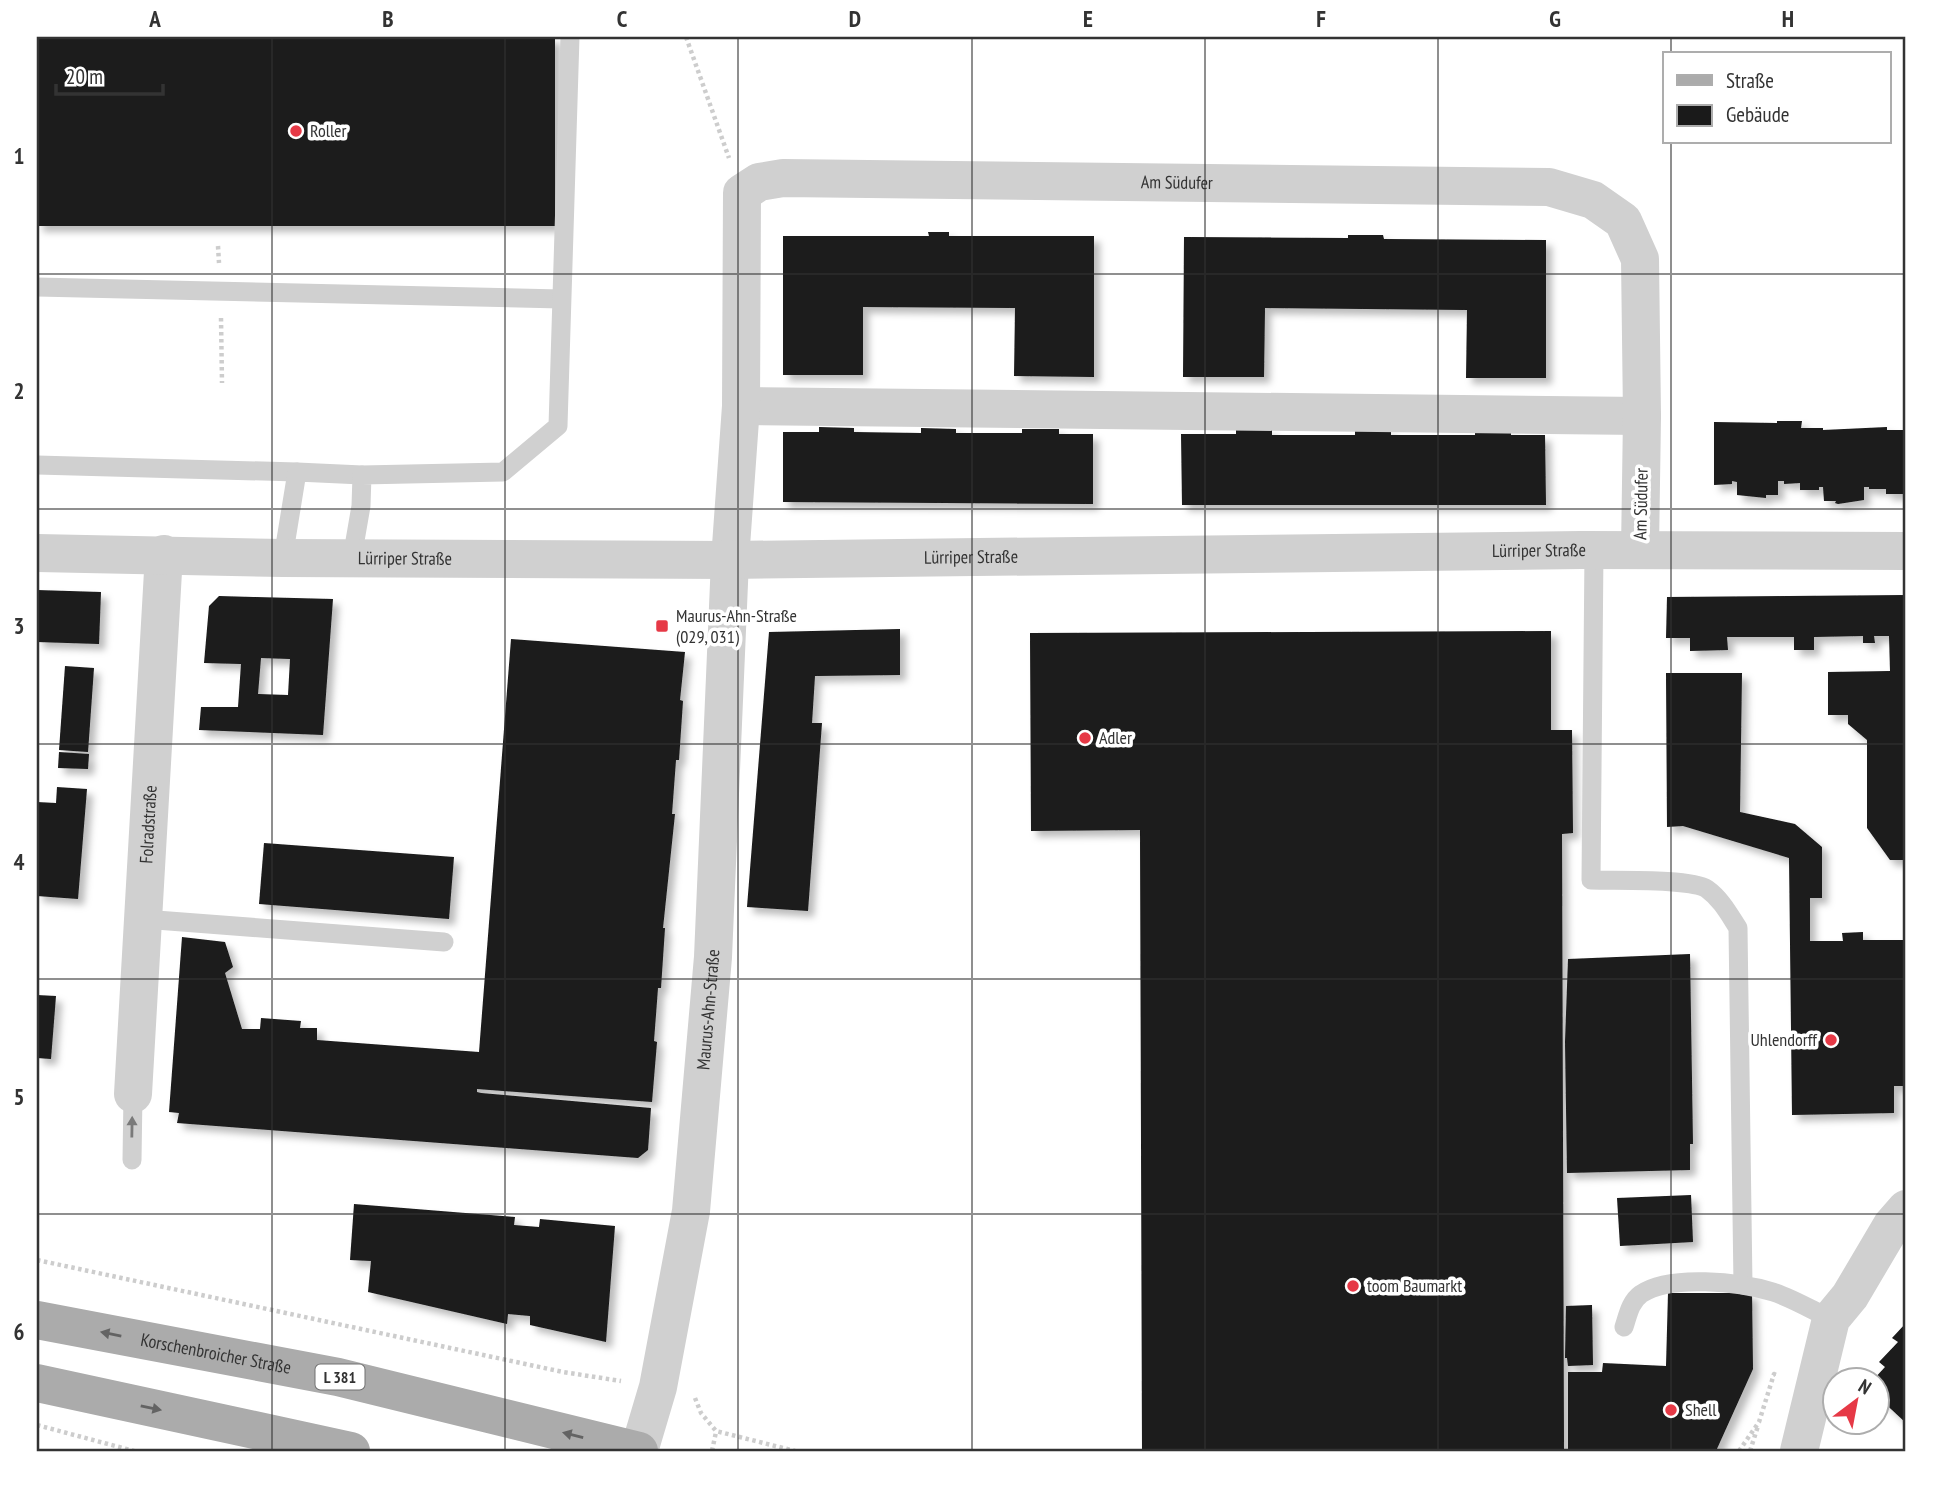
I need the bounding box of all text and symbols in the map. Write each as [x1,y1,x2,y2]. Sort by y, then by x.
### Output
text: A [148,4,161,33]
text: B [382,4,394,33]
text: C [617,4,628,33]
text: D [849,4,861,33]
text: E [1083,4,1093,33]
text: F [1316,4,1326,33]
text: G [1549,4,1561,33]
text: H [1782,4,1794,33]
scale bar [56,52,163,96]
legend [1663,52,1890,144]
text: 20 m [66,63,103,90]
text: Straße [1726,67,1774,94]
text: Gebäude [1726,101,1789,128]
place label: Roller [310,119,347,142]
marker: Roller [288,123,304,139]
text: 1 [14,141,25,170]
street label: Am Südufer [1141,170,1213,194]
text: 2 [14,376,25,405]
street label: Am Südufer [1628,468,1653,540]
street label: Lürriper Straße [1492,538,1586,562]
street label: Lürriper Straße [924,545,1018,569]
street label: Lürriper Straße [358,546,452,570]
place label: Maurus-Ahn-Straße (029, 031) [676,604,797,648]
text: 3 [14,611,25,640]
marker: Maurus-Ahn-Straße (029, 031) [654,618,670,634]
place label: Adler [1099,726,1132,749]
marker: Adler [1077,730,1093,746]
street label: Folradstraße [134,784,162,864]
text: 4 [14,847,25,876]
street label: Maurus-Ahn-Straße [691,949,724,1071]
place label: Uhlendorff [1750,1028,1818,1051]
marker: Uhlendorff [1823,1032,1839,1048]
text: 5 [14,1082,25,1111]
one-way arrow [127,1116,138,1138]
place label: toom Baumarkt [1367,1274,1462,1297]
marker: toom Baumarkt [1345,1278,1361,1294]
text: 6 [14,1317,25,1346]
one-way arrow [100,1328,122,1339]
street label: Korschenbroicher Straße [139,1328,293,1379]
road number: L 381 [316,1364,364,1390]
north arrow [1820,1366,1890,1436]
text: N [1854,1374,1876,1399]
place label: Shell [1685,1398,1717,1421]
one-way arrow [140,1402,162,1413]
marker: Shell [1663,1402,1679,1418]
one-way arrow [562,1429,584,1440]

